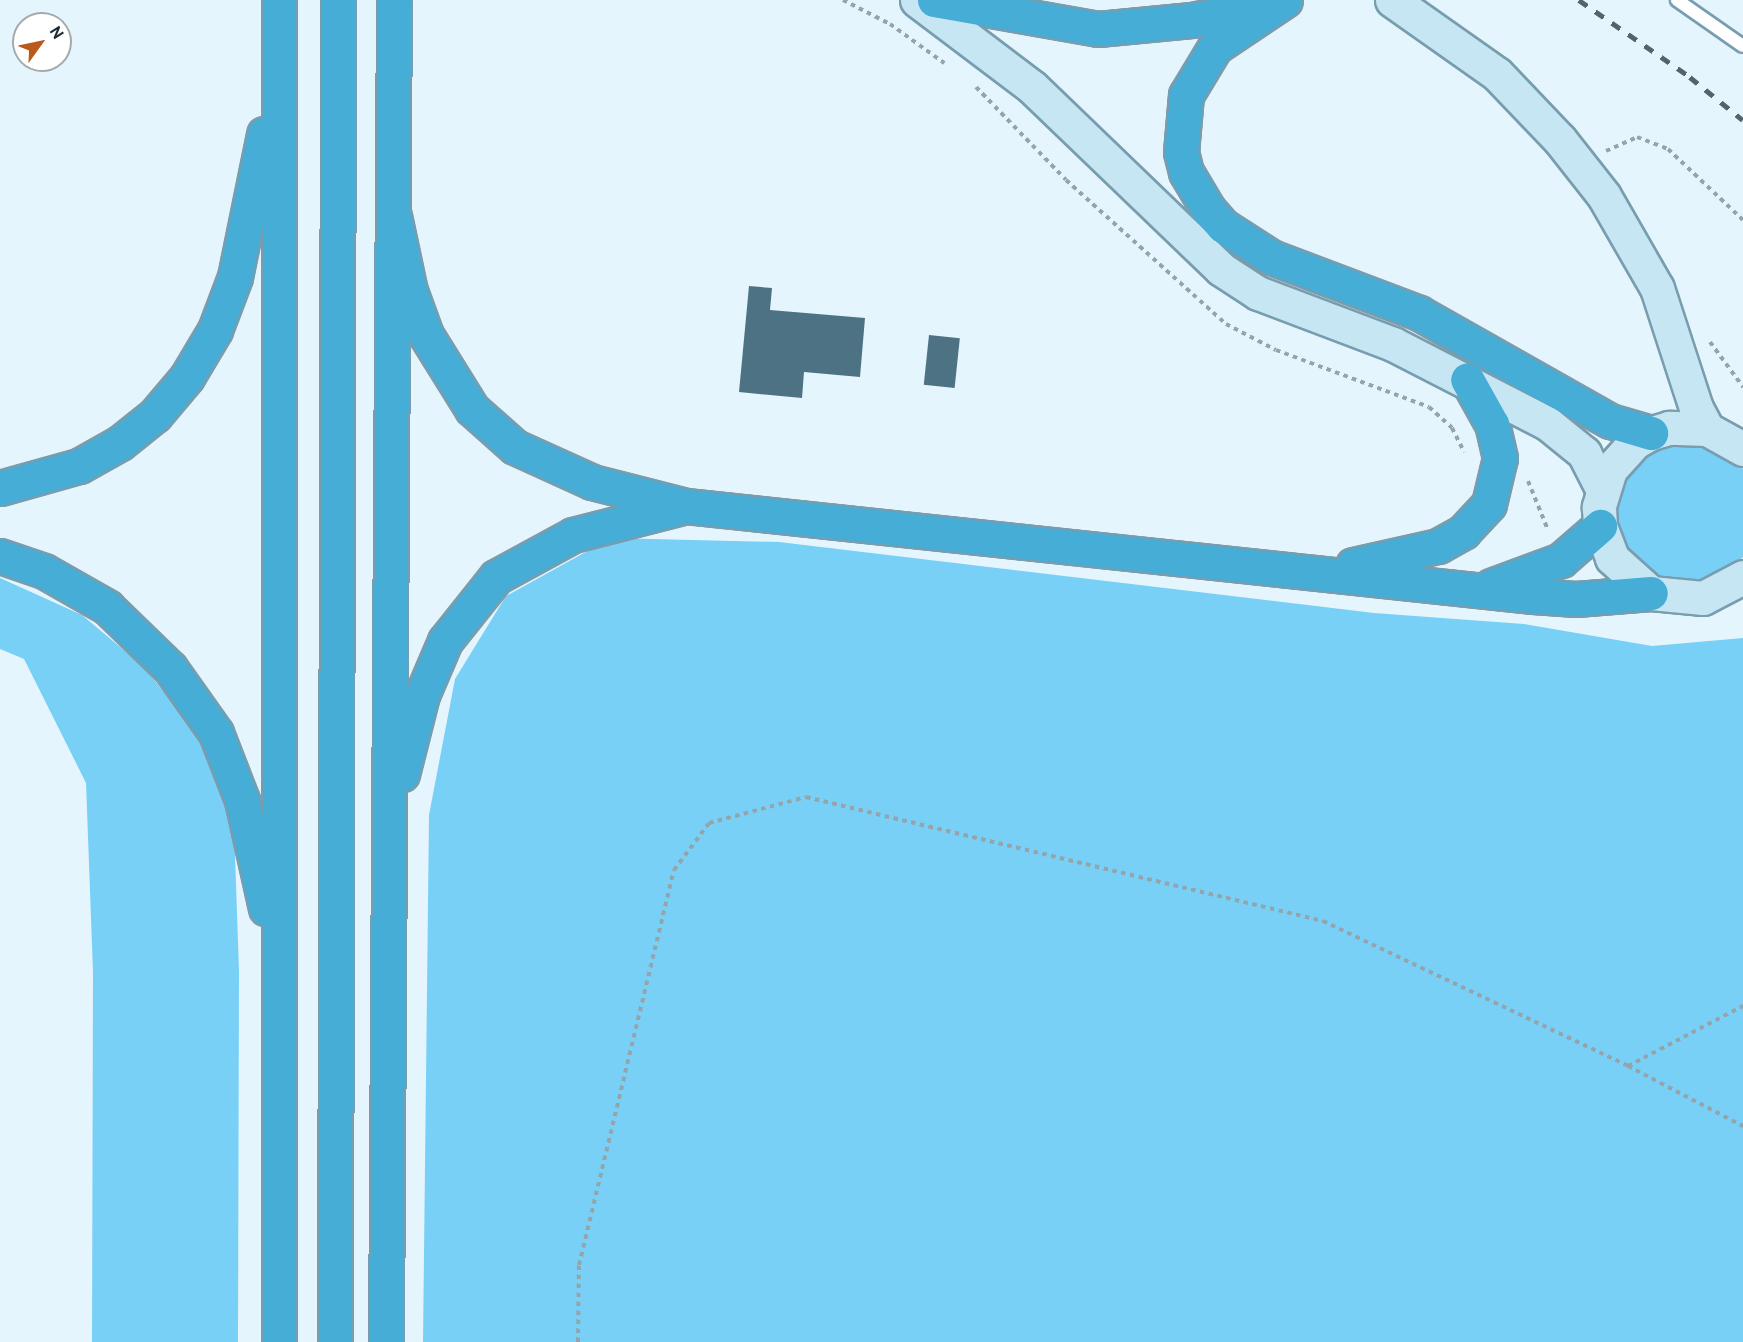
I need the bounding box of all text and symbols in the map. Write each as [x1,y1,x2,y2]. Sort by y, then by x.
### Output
north arrow [12,12,72,72]
text: N [44,23,67,44]

